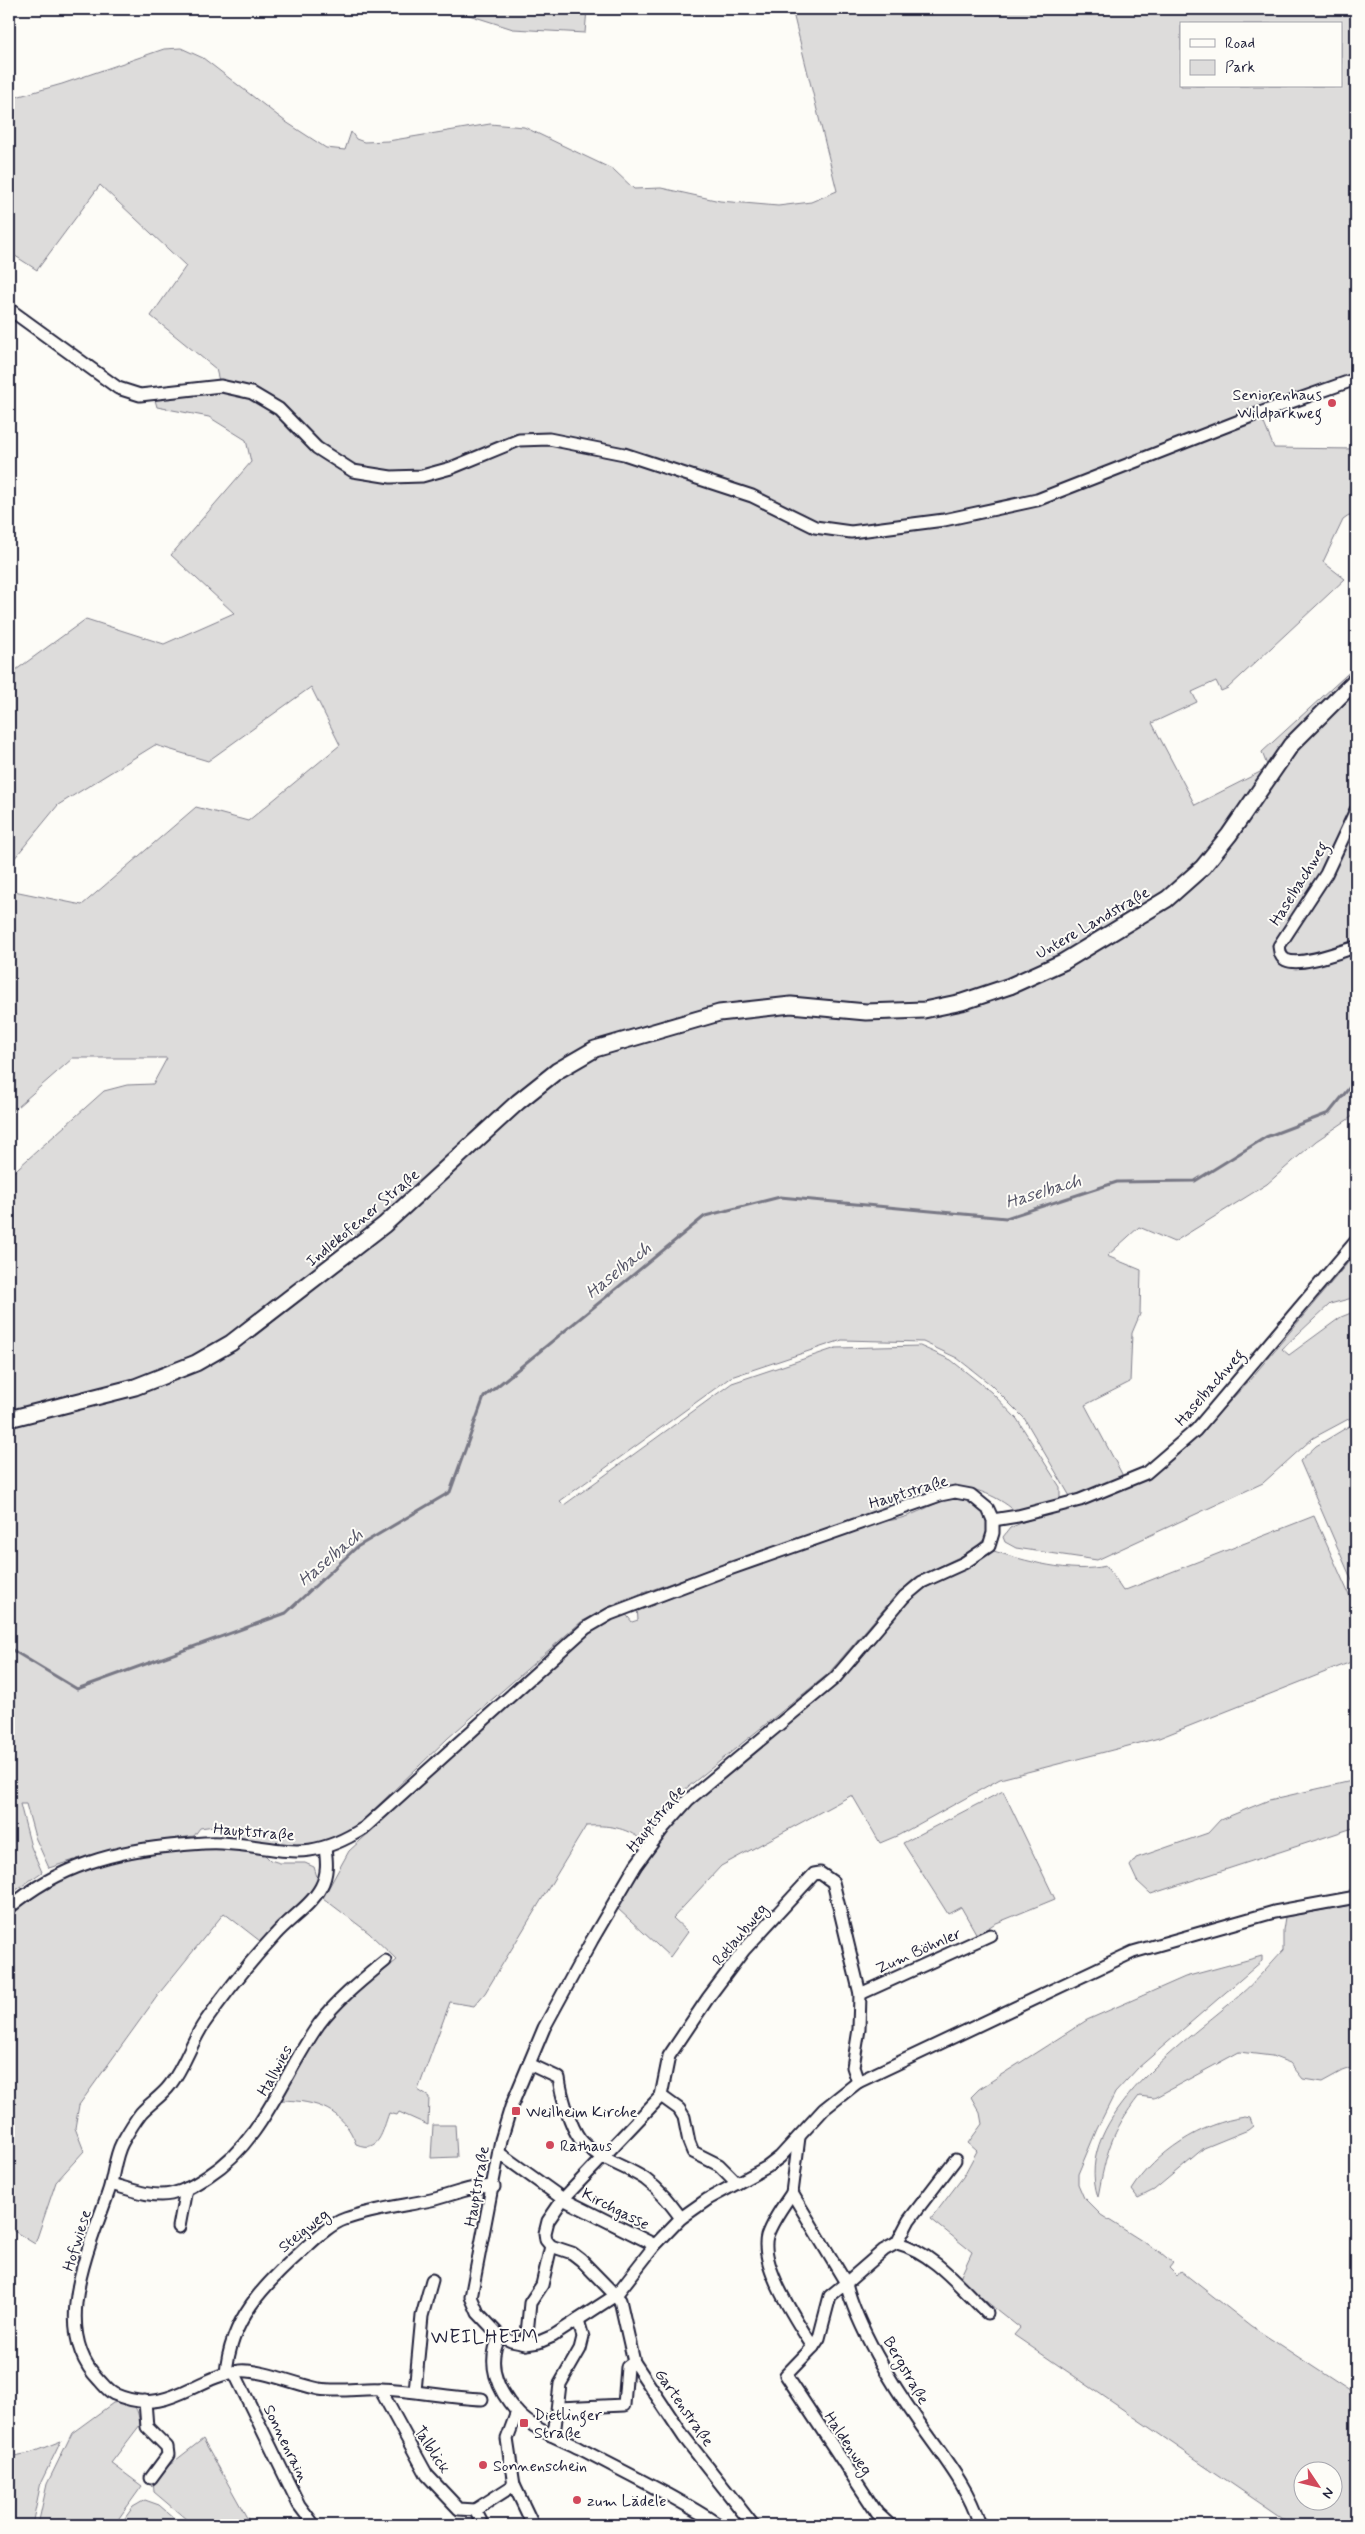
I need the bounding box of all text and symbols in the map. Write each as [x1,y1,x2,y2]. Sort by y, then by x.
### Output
legend [1180,22,1342,88]
text: Road [1225,34,1255,54]
text: Park [1225,58,1255,78]
place label: Seniorenhaus Wildparkweg [1232,385,1322,425]
marker: Seniorenhaus Wildparkweg [1326,397,1338,409]
street label: Haselbachweg [1265,838,1334,931]
street label: Untere Landstraße [1032,882,1154,964]
street label: Indlekofener Straße [302,1164,424,1272]
water label: Haselbach [1002,1169,1084,1215]
water label: Haselbach [581,1237,657,1305]
street label: Haselbachweg [1171,1345,1250,1432]
street label: Hauptstraße [866,1470,951,1514]
water label: Haselbach [293,1523,369,1592]
street label: Hauptstraße [622,1781,690,1857]
street label: Hauptstraße [212,1818,295,1847]
street label: Rotlaubweg [708,1899,773,1971]
street label: Zum Böhnler [873,1923,965,1980]
street label: Hallwies [253,2041,298,2100]
place label: Weilheim Kirche [526,2102,638,2123]
marker: Weilheim Kirche [510,2105,522,2117]
place label: Rathaus [560,2136,612,2157]
marker: Rathaus [544,2139,556,2151]
street label: Hauptstraße [460,2144,495,2228]
street label: Kirchgasse [578,2183,653,2235]
street label: Steigweg [274,2204,334,2259]
street label: Hofwiese [58,2207,97,2274]
district label: WEILHEIM [431,2325,539,2350]
street label: Bergstraße [877,2333,934,2409]
street label: Gartenstraße [649,2365,718,2451]
street label: Sonnenrain [258,2401,314,2486]
place label: Dietlinger Straße [534,2405,603,2444]
street label: Haldenweg [818,2408,877,2480]
marker: Dietlinger Straße [518,2417,530,2429]
street label: Talblick [409,2422,455,2478]
place label: Sonnenschein [493,2456,587,2477]
marker: Sonnenschein [477,2459,489,2471]
north arrow [1292,2462,1342,2512]
text: N [1318,2484,1338,2502]
place label: zum Lädele [587,2491,666,2512]
marker: zum Lädele [571,2494,583,2506]

